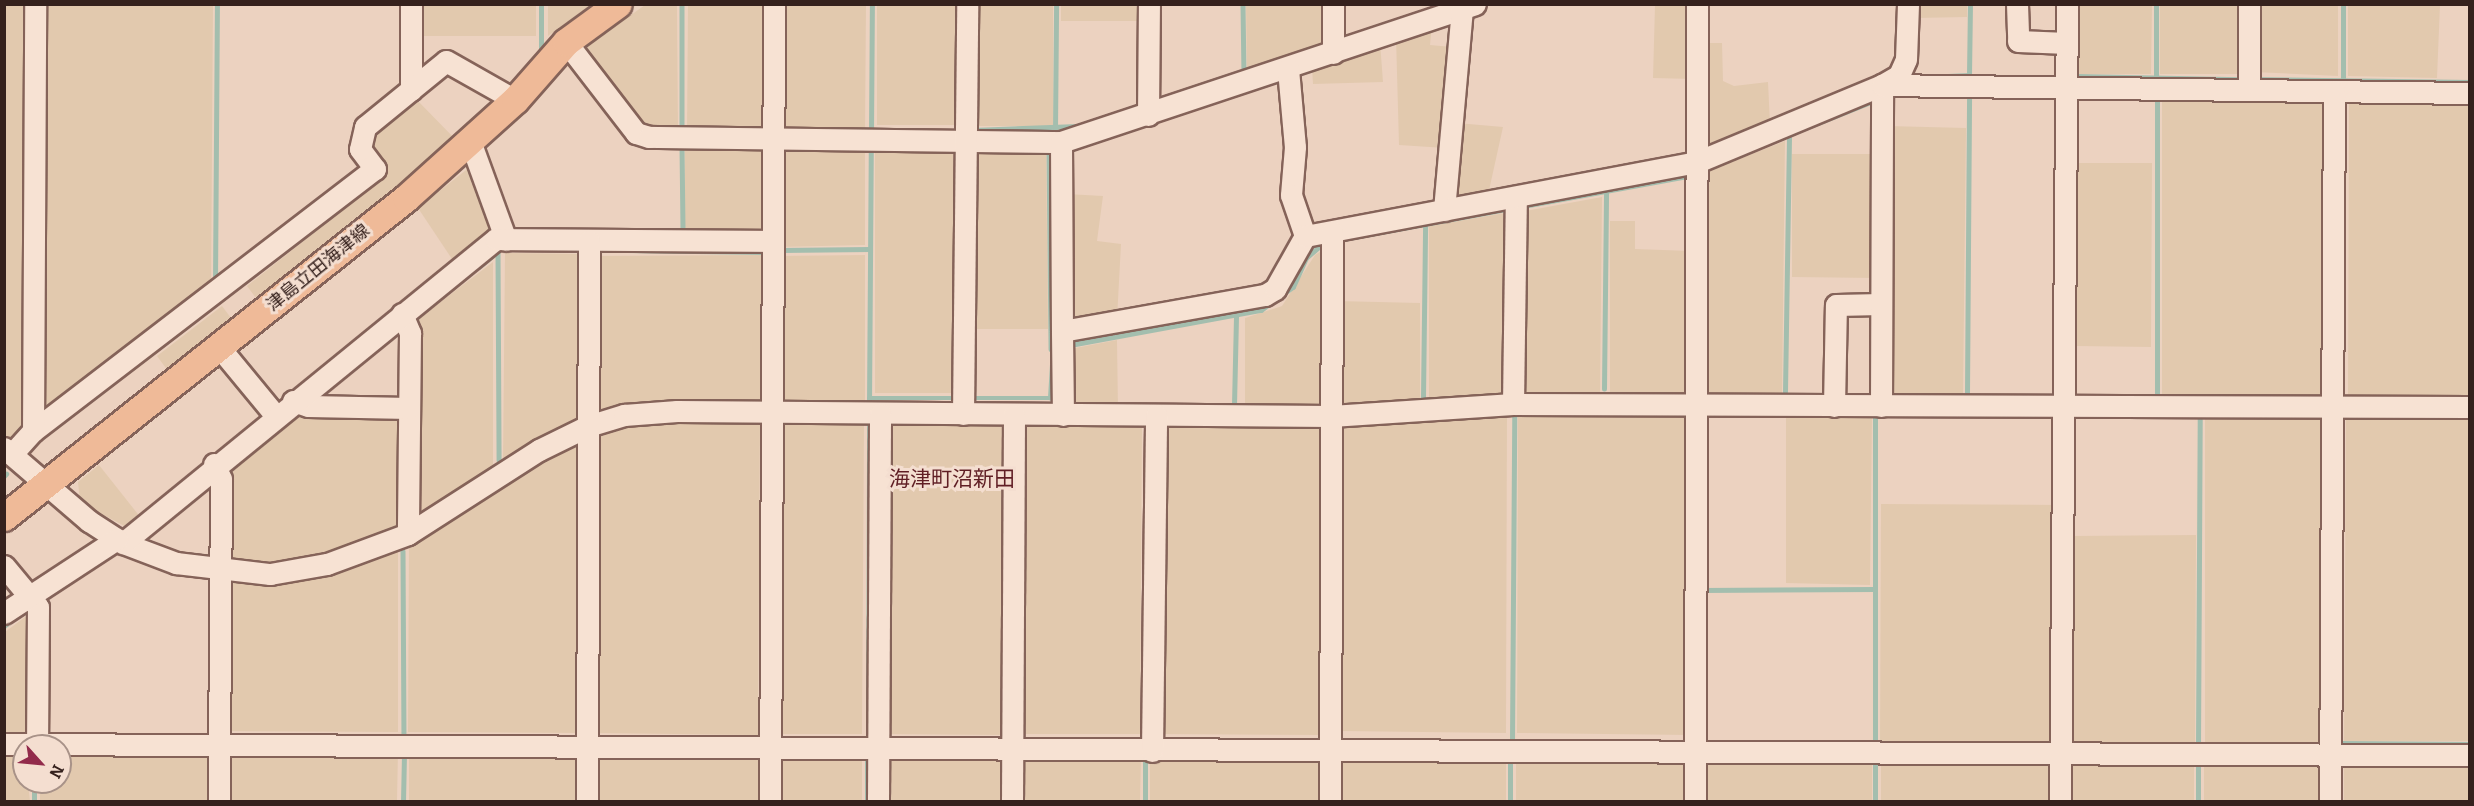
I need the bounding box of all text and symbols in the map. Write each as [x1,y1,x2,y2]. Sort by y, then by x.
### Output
street label: 津島立田海津線 [262,220,374,316]
district label: 海津町沼新田 [889,466,1015,492]
north arrow [12,734,72,794]
text: N [45,762,68,781]

